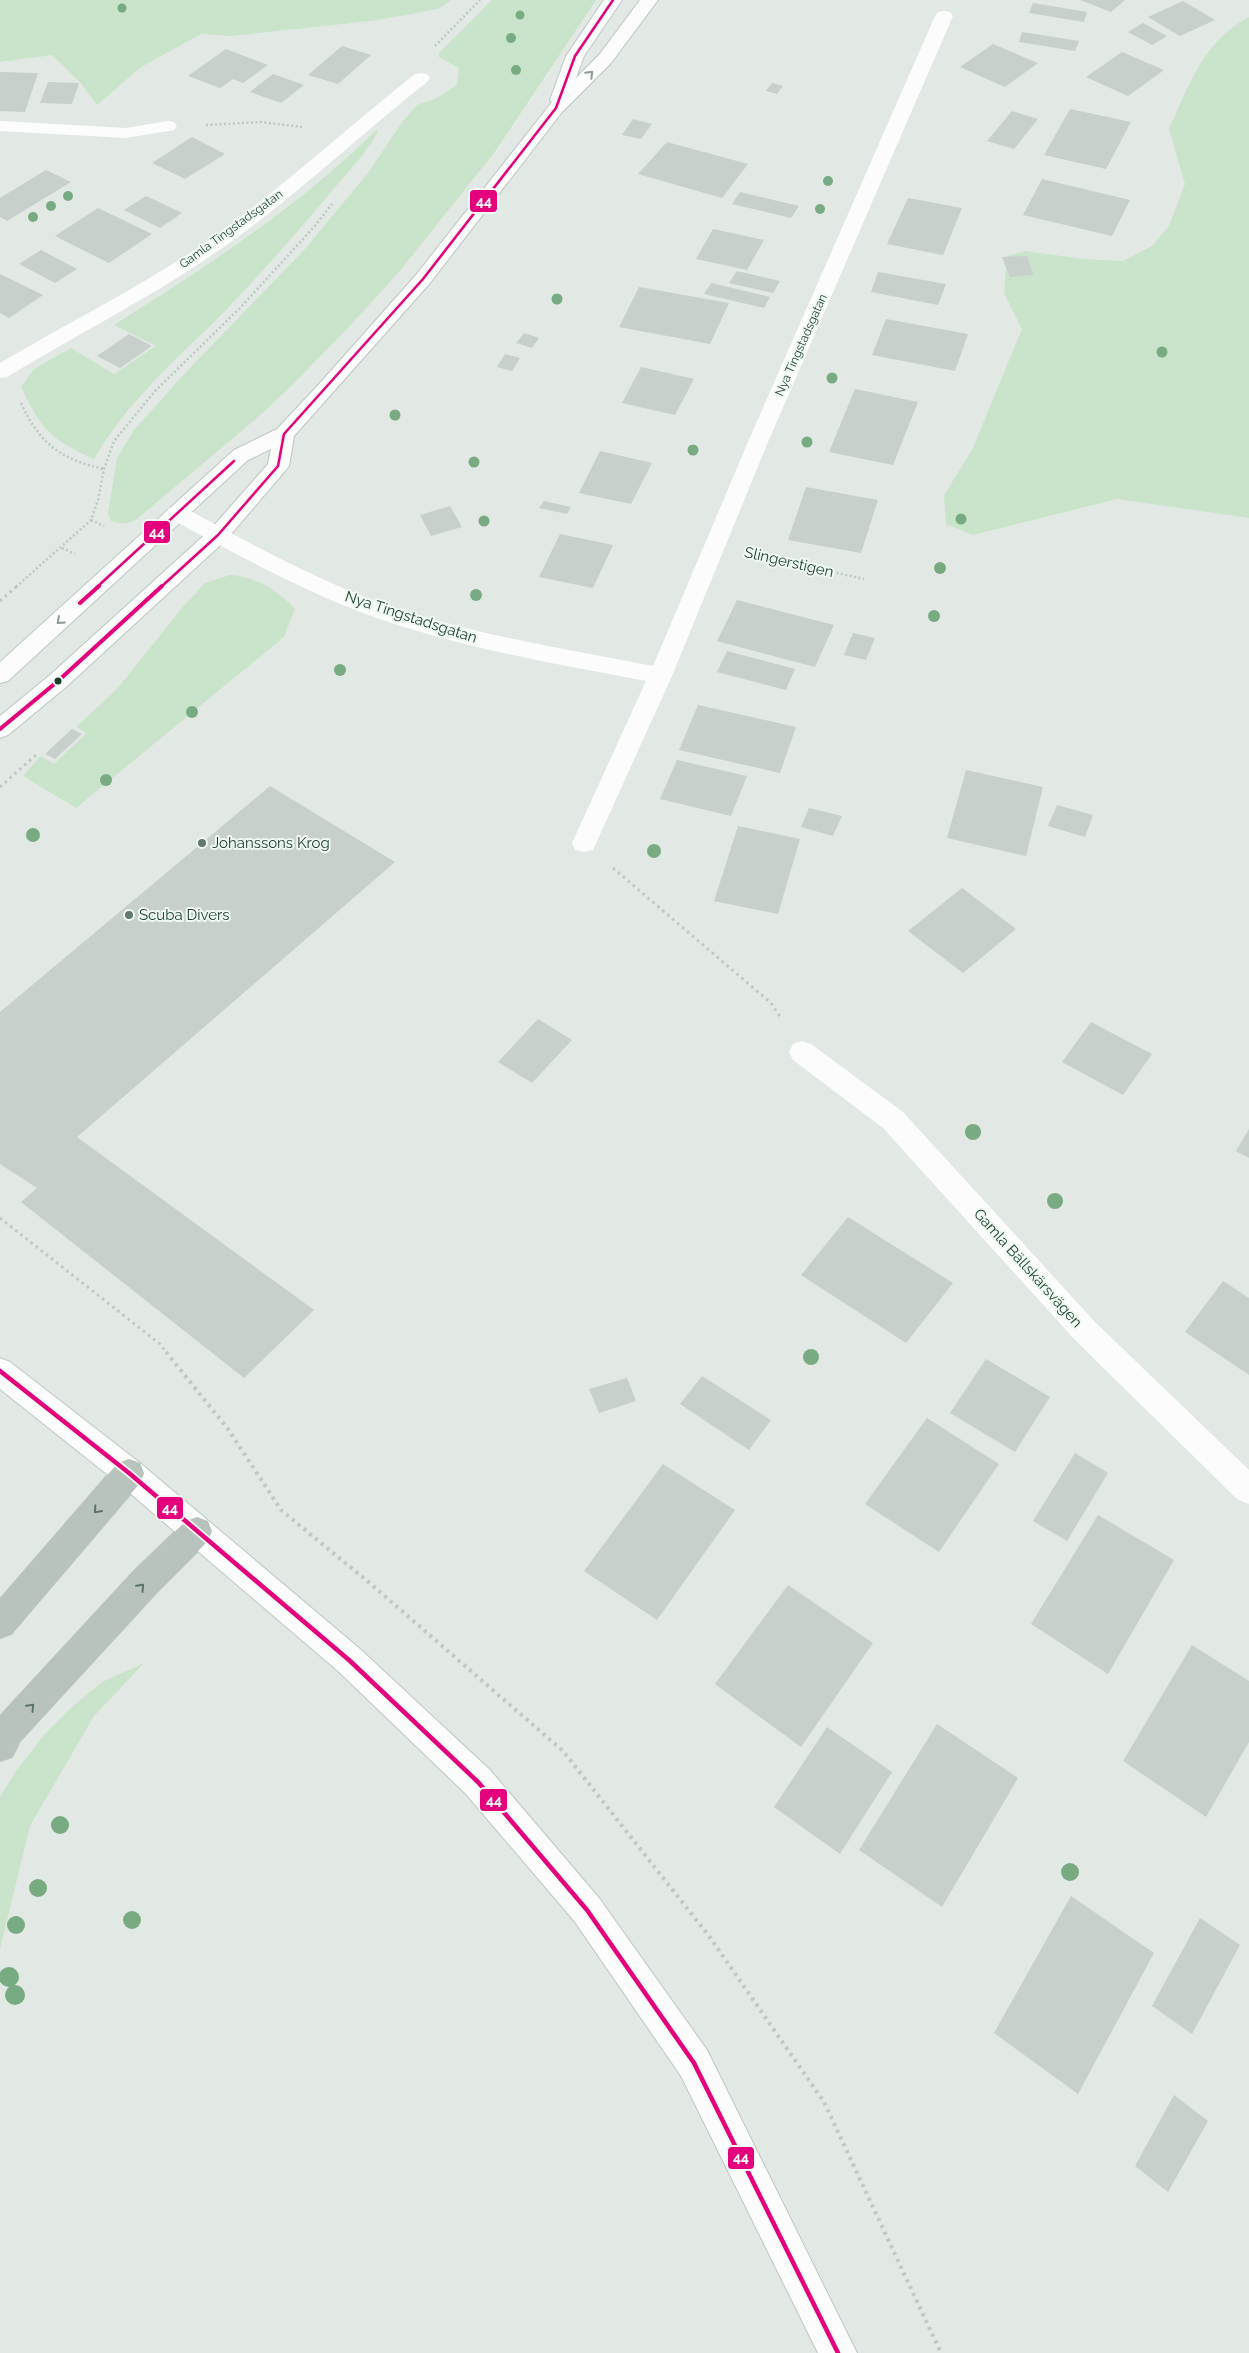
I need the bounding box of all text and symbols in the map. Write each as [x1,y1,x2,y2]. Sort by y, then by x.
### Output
one-way arrow [584,71,593,80]
street label: Gamla Tingstadsgatan [177,187,285,271]
line badge: 44 [469,189,498,213]
text: 44 [476,193,492,209]
street label: Nya Tingstadsgatan [772,292,830,398]
line badge: 44 [143,520,171,544]
text: 44 [149,524,165,540]
street label: Slingerstigen [743,543,835,581]
street label: Nya Tingstadsgatan [343,587,479,647]
one-way arrow [56,615,65,624]
unlabelled marker [53,676,63,686]
place label: Johanssons Krog [212,834,330,852]
marker: Johanssons Krog [196,837,208,849]
place label: Scuba Divers [139,906,230,924]
marker: Scuba Divers [123,909,135,921]
street label: Gamla Bällskärsvägen [970,1205,1086,1331]
line badge: 44 [156,1496,184,1520]
text: 44 [162,1500,178,1516]
one-way arrow [94,1505,103,1514]
one-way arrow [135,1584,144,1593]
one-way arrow [25,1703,34,1712]
line badge: 44 [479,1788,508,1812]
text: 44 [486,1792,502,1808]
line badge: 44 [727,2146,755,2170]
text: 44 [733,2149,749,2165]

